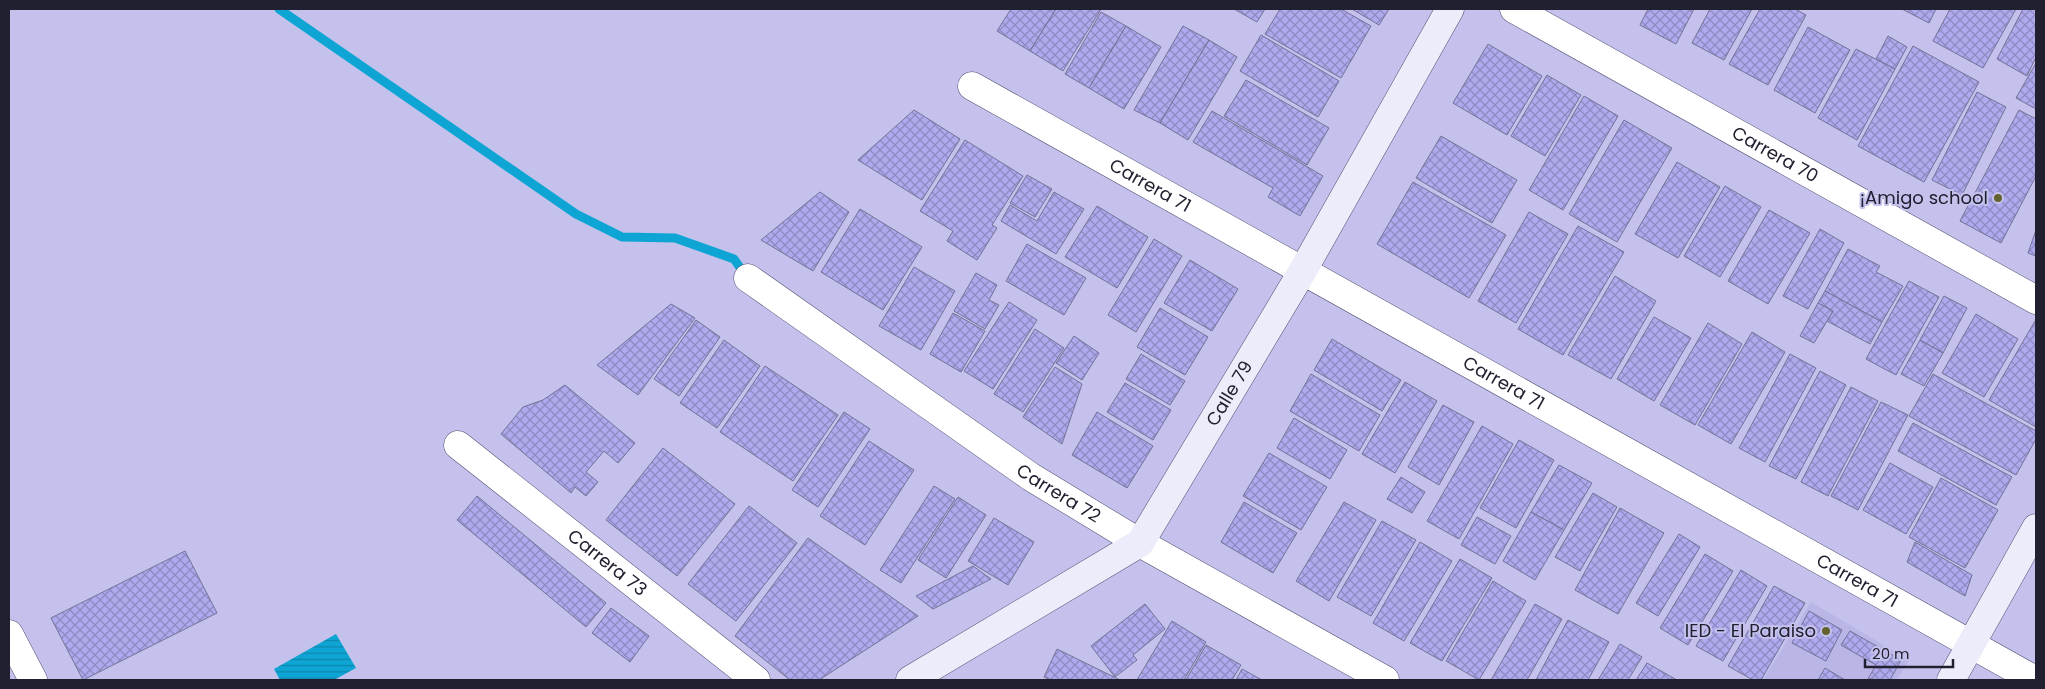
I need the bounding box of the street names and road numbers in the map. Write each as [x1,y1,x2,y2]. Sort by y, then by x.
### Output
street label: Carrera 70 [1728,120,1823,188]
street label: Carrera 71 [1105,152,1196,218]
street label: Carrera 71 [1458,350,1549,415]
street label: Calle 79 [1200,356,1258,431]
street label: Carrera 72 [1012,458,1106,528]
street label: Carrera 73 [563,523,652,601]
street label: Carrera 71 [1812,547,1903,613]

